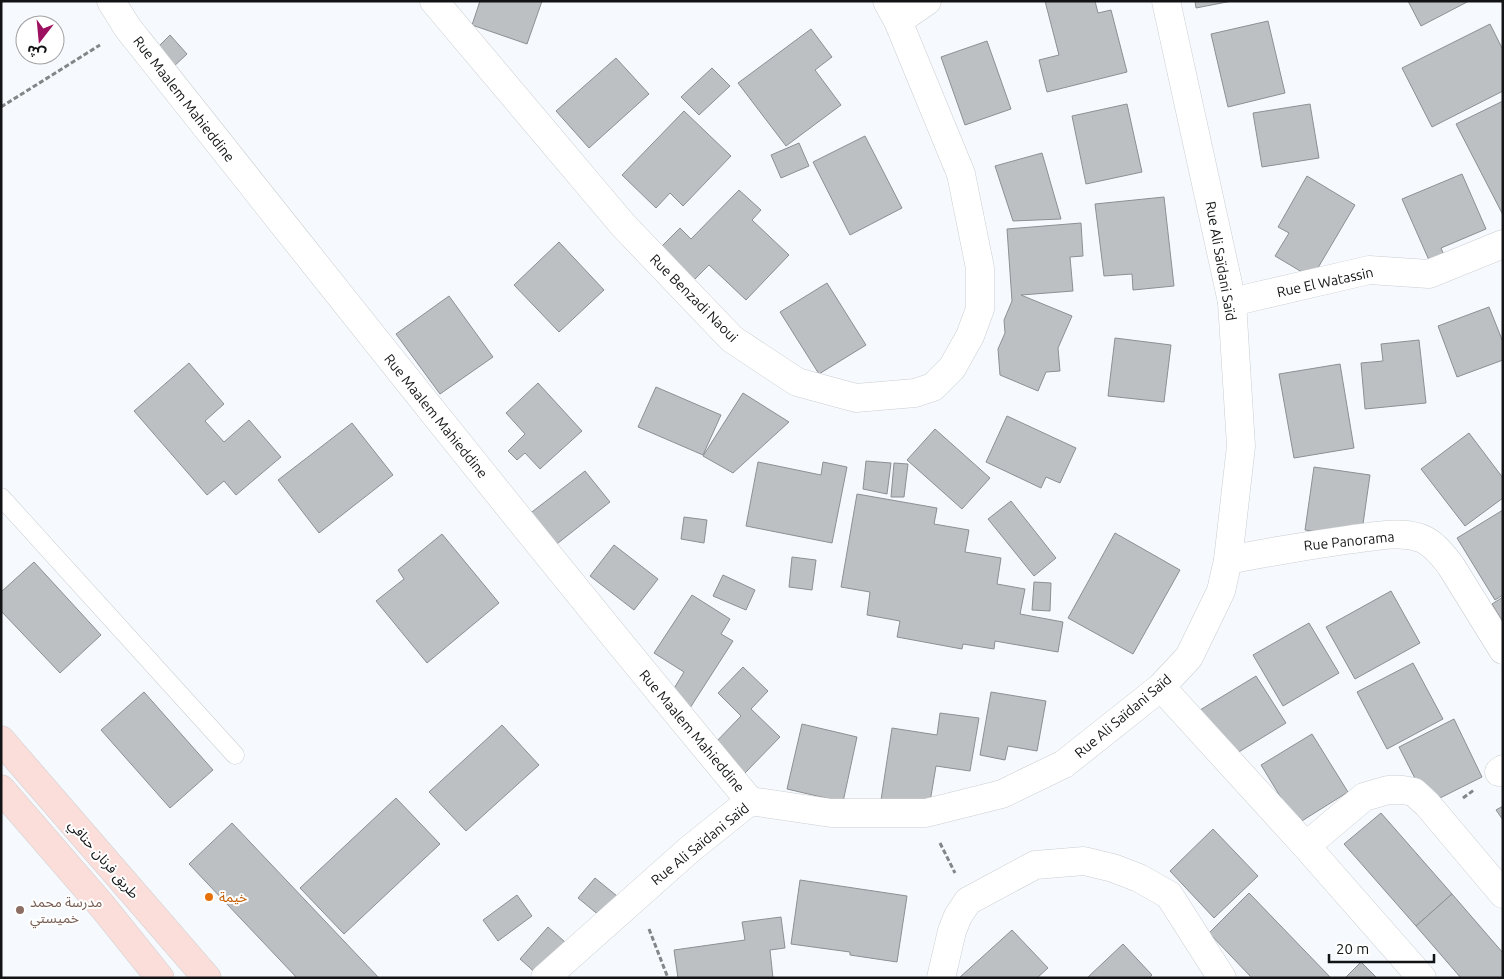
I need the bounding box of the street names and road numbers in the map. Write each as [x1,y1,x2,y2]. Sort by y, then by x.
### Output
street label: Rue Maalem Mahieddine [130,33,238,165]
street label: Rue Ali Saïdani Saïd [1203,200,1239,322]
street label: Rue Benzadi Naoui [647,251,741,345]
street label: Rue El Watassin [1275,264,1375,300]
street label: Rue Maalem Mahieddine [381,351,491,481]
street label: Rue Panorama [1303,528,1395,554]
street label: Rue Maalem Mahieddine [636,667,748,795]
street label: Rue Ali Saïdani Saïd [1071,671,1175,761]
street label: Rue Ali Saïdani Saïd [648,800,752,888]
street label: طريق فرنان حنافي [63,816,143,904]

